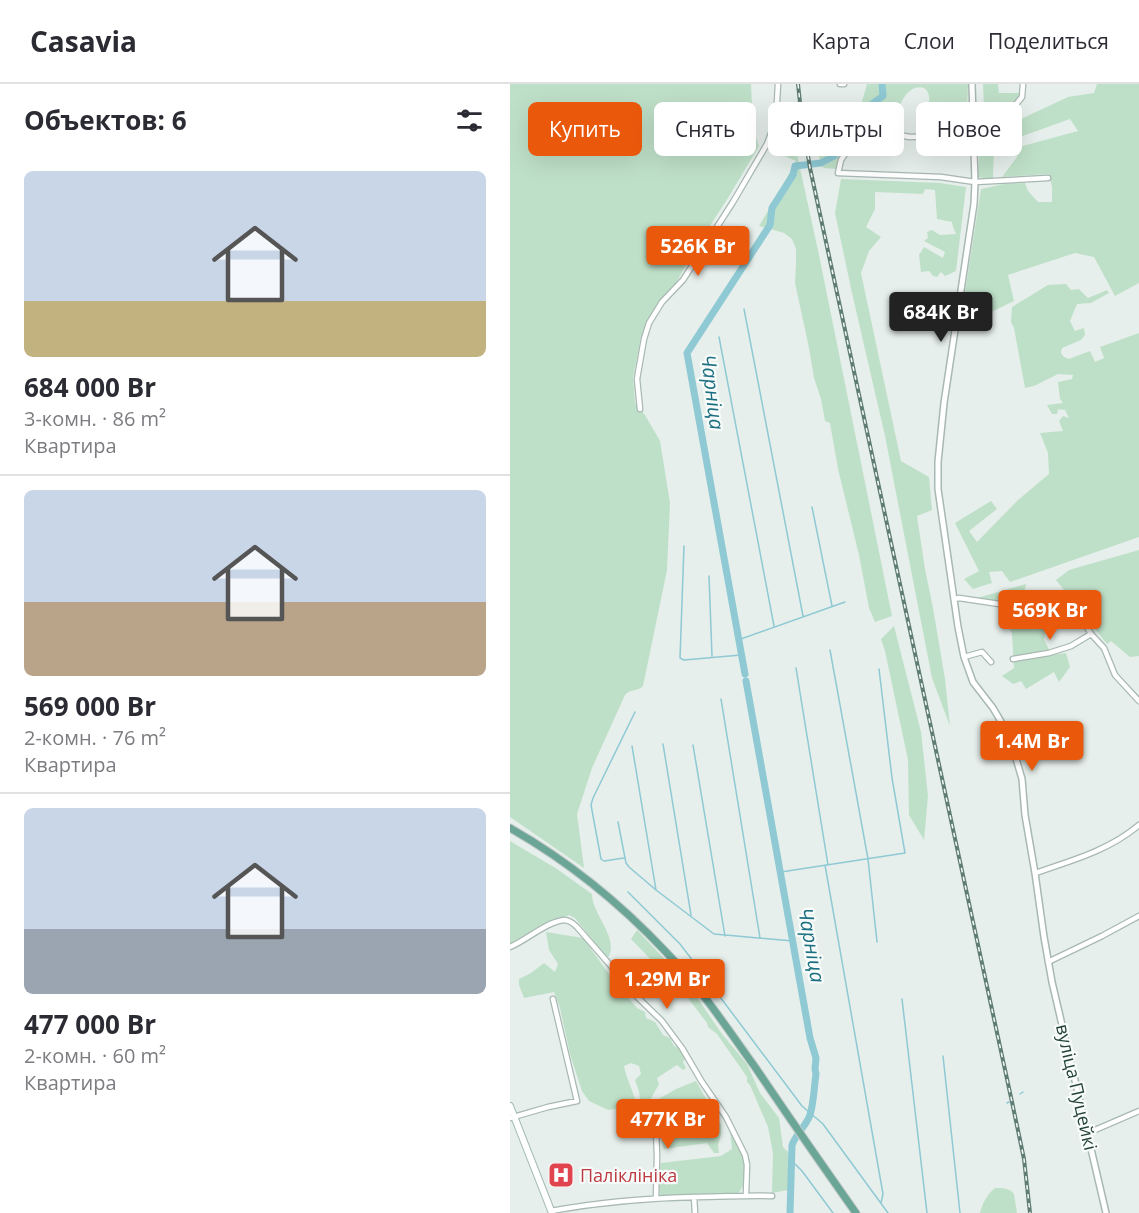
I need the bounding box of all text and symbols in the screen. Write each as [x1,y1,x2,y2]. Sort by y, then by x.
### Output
text: Casavia [30,22,137,60]
text: Карта [812,27,871,55]
text: Слои [904,27,955,55]
text: Поделиться [988,27,1109,55]
text: Объектов: 6 [24,102,187,138]
chip: Купить [528,102,642,156]
chip: Снять [654,102,756,156]
chip: Фильтры [768,102,904,156]
chip: Новое [916,102,1022,156]
icon: filters [453,104,486,137]
icon: home [201,210,309,318]
pin: 526K Br [643,226,753,277]
text: 526K Br [660,232,736,259]
pin: 684K Br [886,292,996,343]
text: 684K Br [903,298,979,325]
water label: Чарніца [695,353,731,431]
text: 684 000 Br [24,369,156,405]
text: 3-комн. · 86 m² [24,405,166,432]
text: Квартира [24,432,117,459]
icon: home [201,529,309,637]
pin: 569K Br [995,590,1105,641]
text: 569K Br [1012,596,1088,623]
text: 569 000 Br [24,688,156,724]
pin: 1.4M Br [977,721,1087,772]
text: 2-комн. · 76 m² [24,724,166,751]
text: 1.4M Br [994,727,1070,754]
text: Квартира [24,751,117,778]
icon: home [201,847,309,955]
water label: Чарніца [792,905,832,985]
pin: 1.29M Br [605,959,729,1010]
text: 1.29M Br [624,965,710,992]
text: 477 000 Br [24,1006,156,1042]
street label: вуліца Пуцейкі [1051,1021,1103,1153]
text: 2-комн. · 60 m² [24,1042,166,1069]
text: Квартира [24,1069,117,1096]
pin: 477K Br [613,1099,723,1150]
text: 477K Br [630,1105,706,1132]
hospital icon: Паліклініка [546,1160,576,1190]
place label: Паліклініка [580,1163,677,1187]

